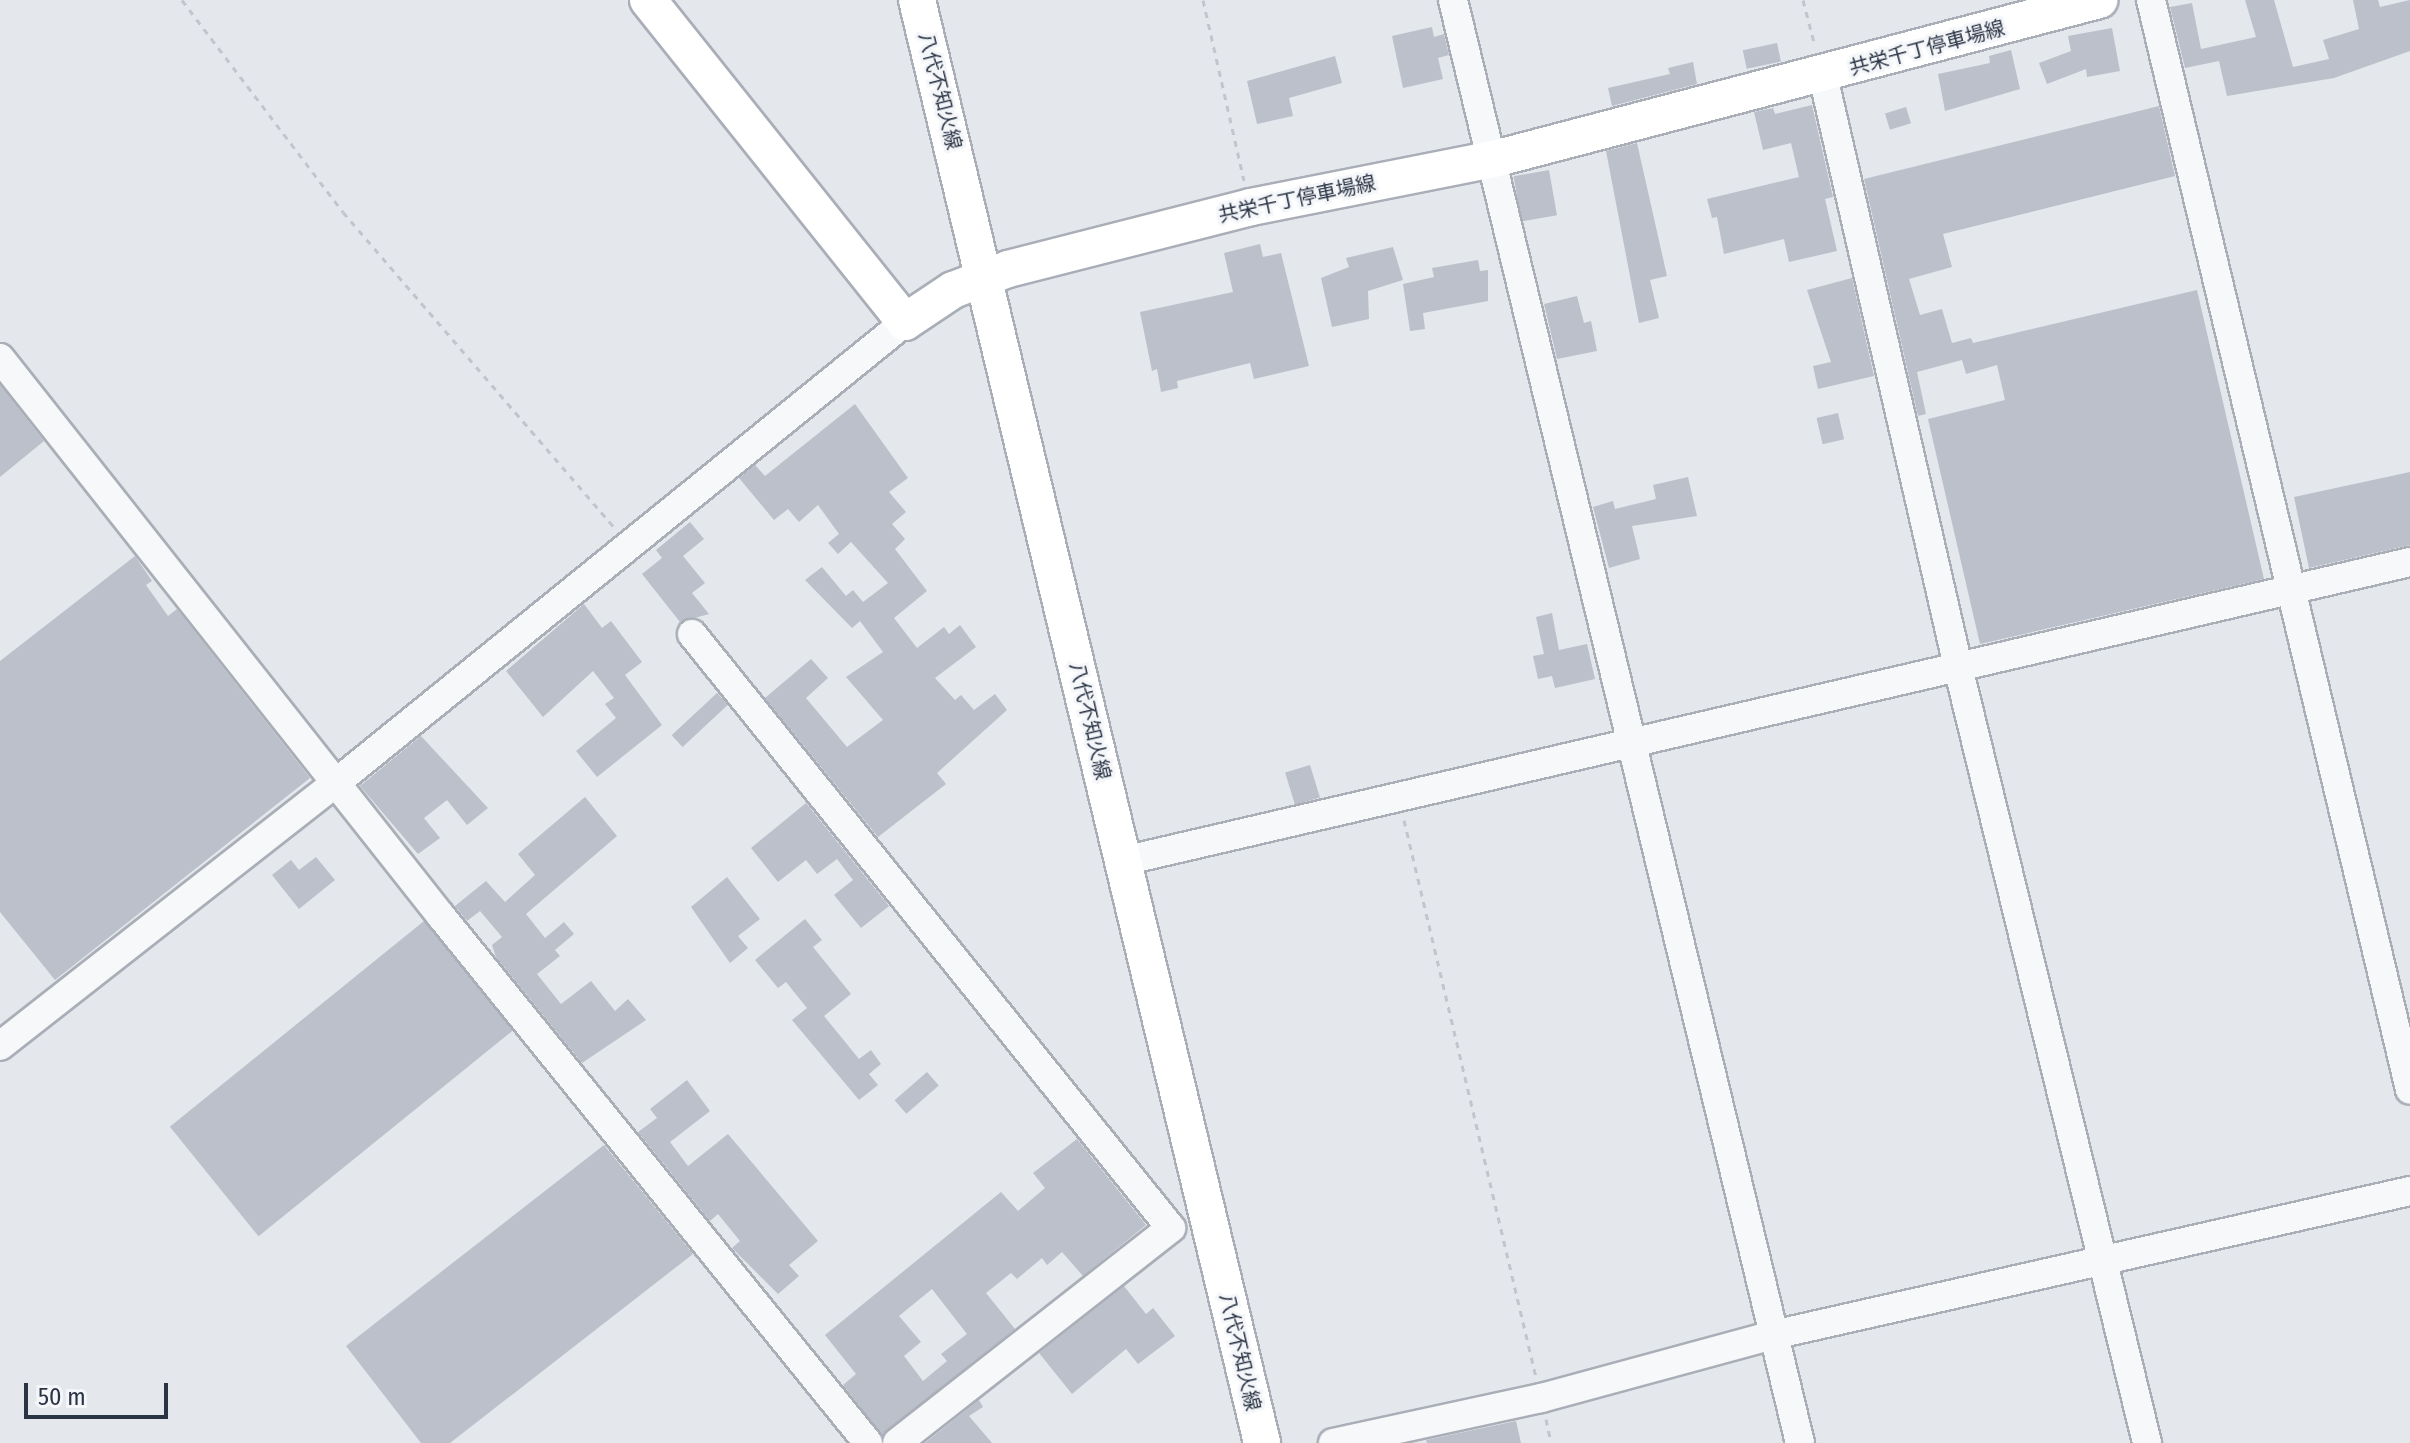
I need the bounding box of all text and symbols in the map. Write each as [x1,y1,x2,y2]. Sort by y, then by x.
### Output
street label: 共栄千丁停車場線 [1847,16,2007,80]
street label: 八代不知火線 [914,30,966,152]
street label: 共栄千丁停車場線 [1216,171,1378,227]
street label: 八代不知火線 [1065,660,1115,782]
street label: 八代不知火線 [1215,1291,1265,1413]
scale bar [28,1367,172,1417]
text: 50 m [38,1383,86,1411]

